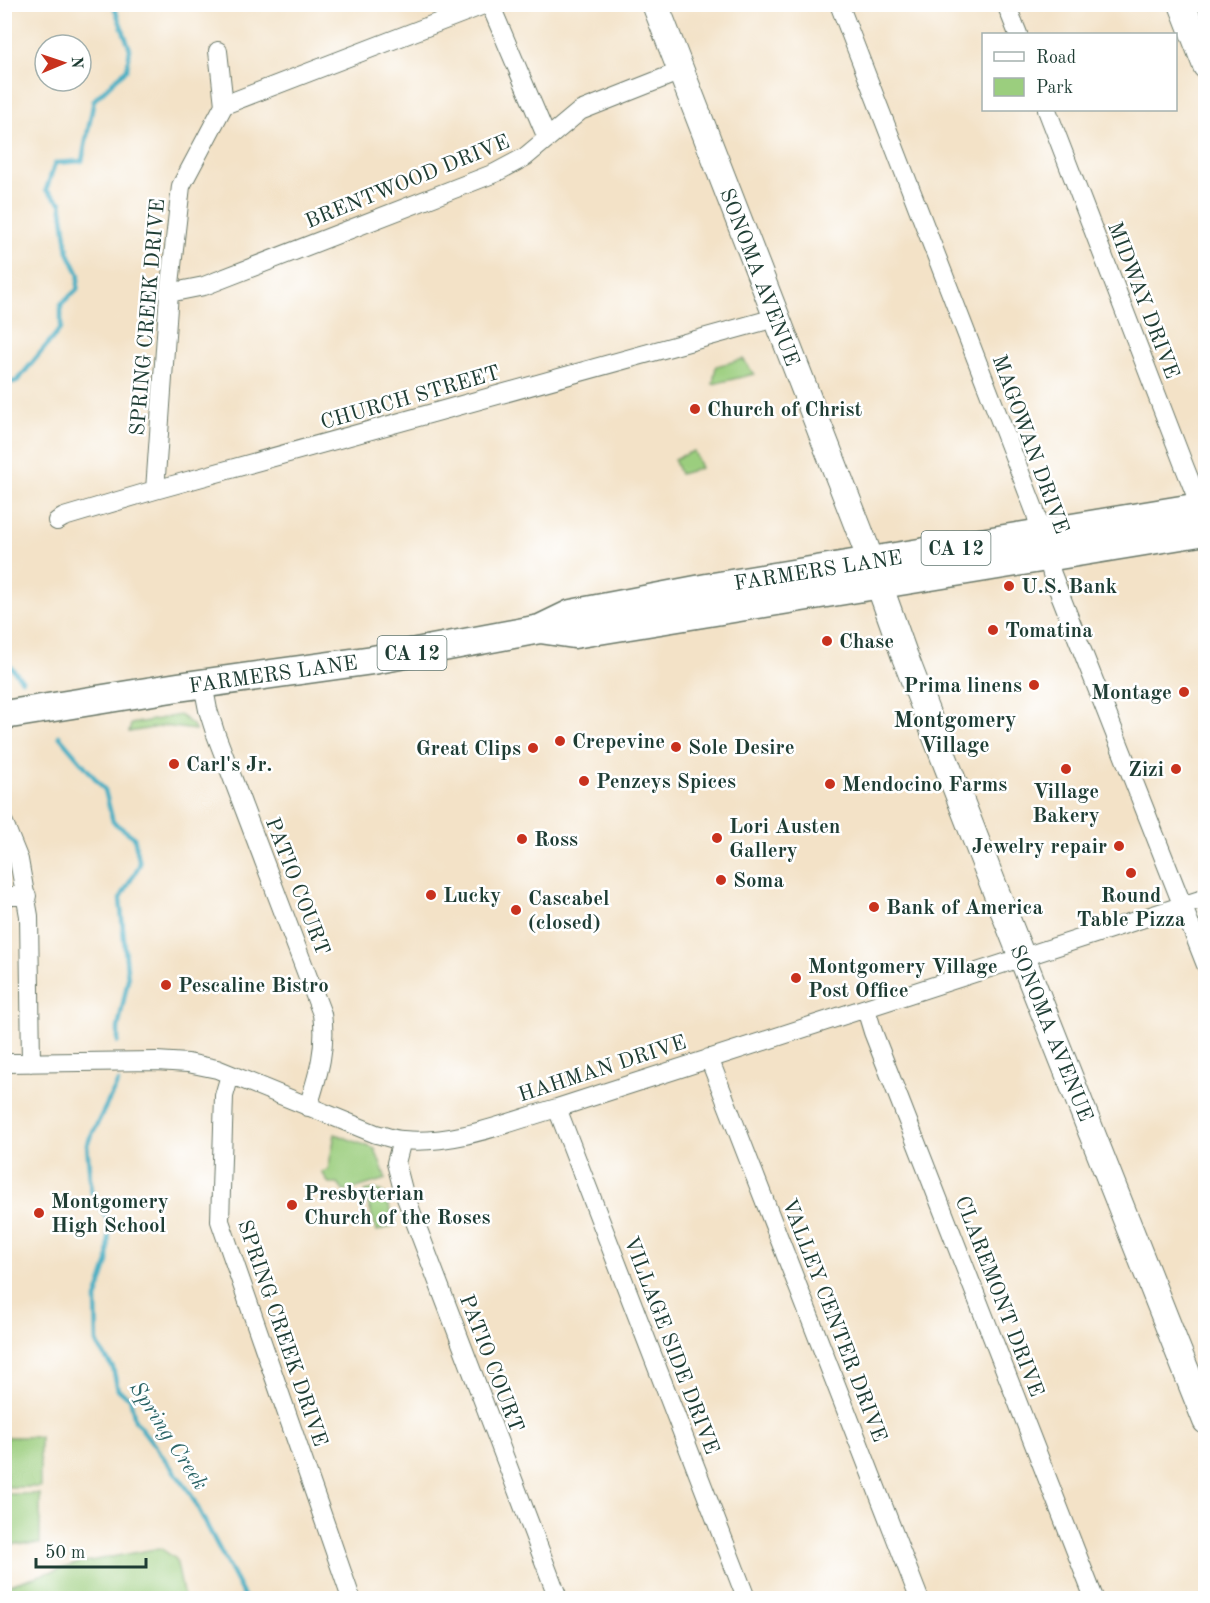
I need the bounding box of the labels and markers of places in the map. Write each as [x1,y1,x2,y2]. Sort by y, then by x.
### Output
place label: Church of Christ [707,400,863,421]
marker: Church of Christ [688,402,702,416]
place label: U.S. Bank [1021,577,1118,598]
marker: U.S. Bank [1002,579,1016,593]
place label: Tomatina [1005,621,1093,642]
marker: Tomatina [986,623,1000,637]
place label: Chase [839,632,894,653]
marker: Chase [820,634,834,648]
place label: Prima linens [904,676,1022,697]
marker: Prima linens [1027,678,1041,692]
place label: Montage [1091,683,1172,704]
marker: Montage [1177,685,1191,699]
place label: Crepevine [572,732,665,753]
marker: Crepevine [553,734,567,748]
place label: Sole Desire [688,738,795,759]
place label: Great Clips [416,739,521,760]
marker: Sole Desire [669,740,683,754]
marker: Great Clips [526,741,540,755]
place label: Carl's Jr. [186,755,272,776]
marker: Carl's Jr. [167,757,181,771]
place label: Zizi [1128,760,1164,781]
marker: Village Bakery [1059,762,1073,776]
marker: Zizi [1169,762,1183,776]
place label: Penzeys Spices [596,772,736,793]
marker: Penzeys Spices [577,774,591,788]
place label: Mendocino Farms [842,775,1007,796]
marker: Mendocino Farms [823,777,837,791]
place label: Village Bakery [1032,782,1100,827]
place label: Lori Austen Gallery [729,817,841,862]
place label: Ross [534,830,578,851]
marker: Lori Austen Gallery [710,831,724,845]
marker: Ross [515,832,529,846]
place label: Jewelry repair [972,837,1107,858]
marker: Jewelry repair [1112,839,1126,853]
marker: Round Table Pizza [1124,866,1138,880]
place label: Soma [733,871,784,892]
marker: Soma [714,873,728,887]
place label: Lucky [443,886,501,907]
place label: Round Table Pizza [1077,886,1186,931]
marker: Lucky [424,888,438,902]
place label: Cascabel (closed) [528,889,610,934]
place label: Bank of America [886,898,1043,919]
marker: Bank of America [867,900,881,914]
marker: Cascabel (closed) [509,903,523,917]
place label: Montgomery Village Post Office [808,957,998,1002]
marker: Montgomery Village Post Office [789,971,803,985]
place label: Pescaline Bistro [178,976,329,997]
marker: Pescaline Bistro [159,978,173,992]
place label: Presbyterian Church of the Roses [304,1184,491,1229]
place label: Montgomery High School [51,1192,169,1237]
marker: Presbyterian Church of the Roses [285,1198,299,1212]
marker: Montgomery High School [32,1206,46,1220]

